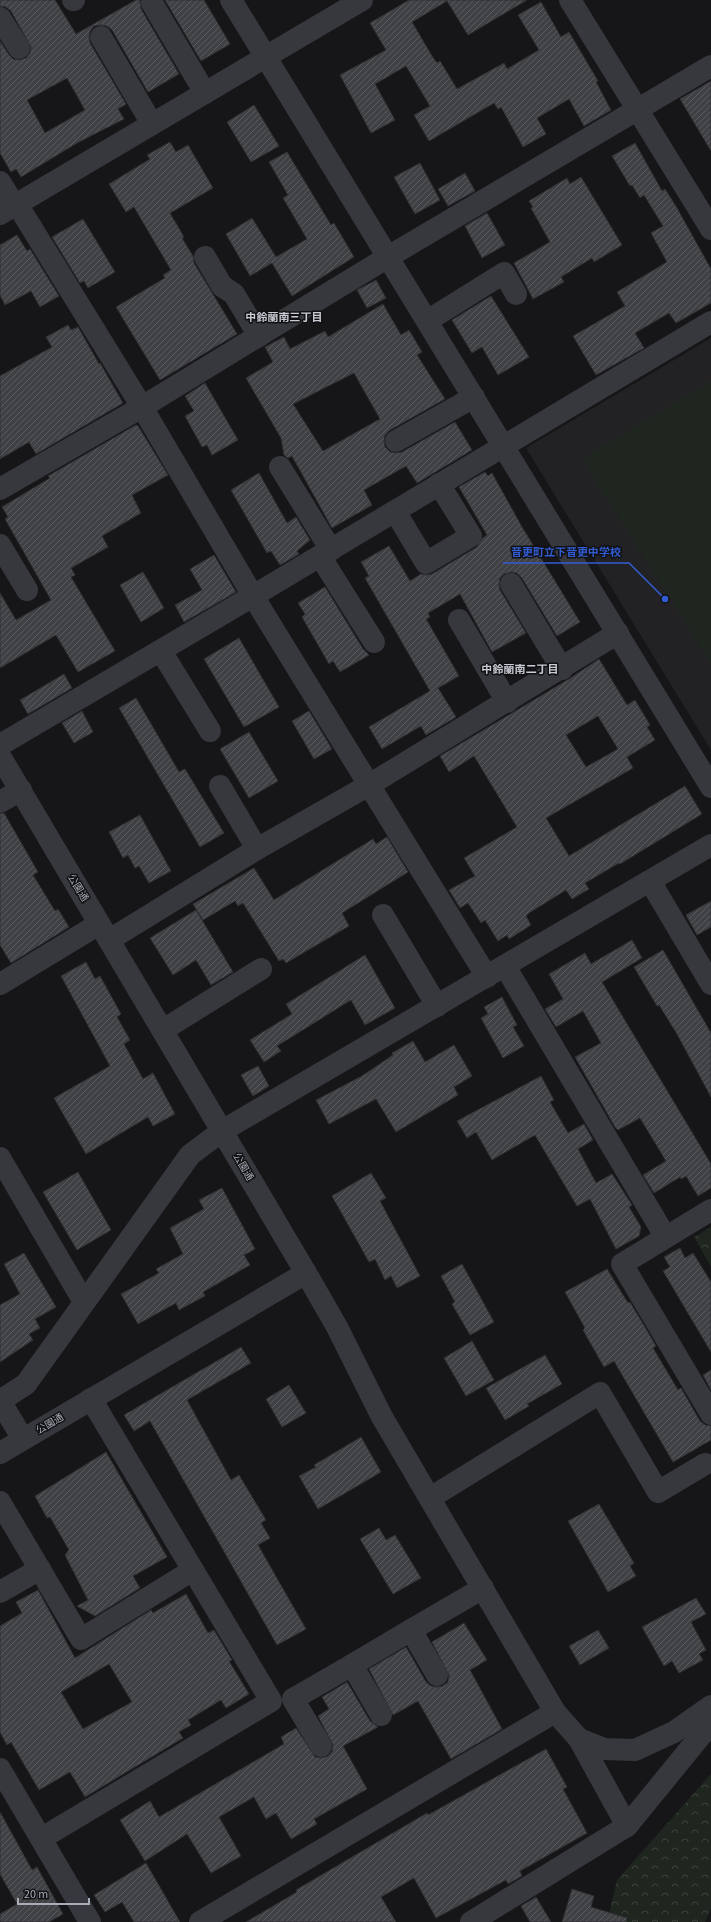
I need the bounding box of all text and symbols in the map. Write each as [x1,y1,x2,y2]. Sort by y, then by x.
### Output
district label: 中鈴蘭南三丁目 [246,310,323,325]
callout: 音更町立下音更中学校 [503,540,629,563]
text: 音更町立下音更中学校 [511,545,621,560]
district label: 中鈴蘭南二丁目 [482,662,559,677]
street label: 公園通 [64,872,92,904]
street label: 公園通 [229,1151,257,1183]
street label: 公園通 [34,1410,66,1438]
scale bar [18,1880,89,1906]
text: 20 m [24,1886,48,1903]

